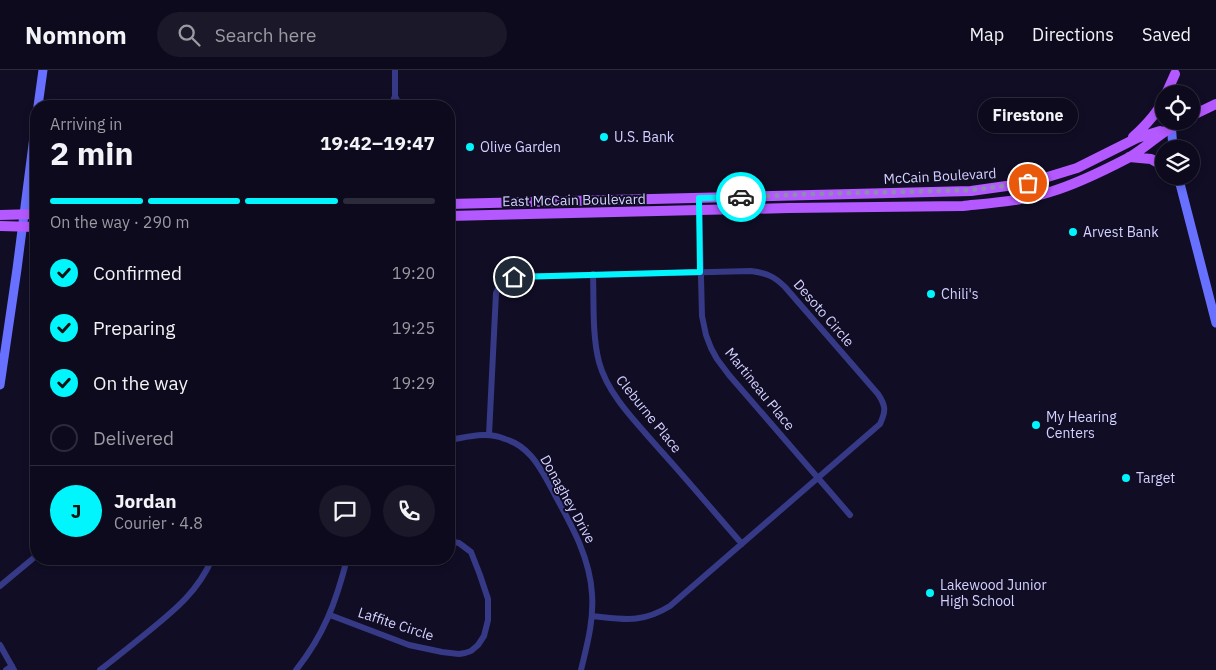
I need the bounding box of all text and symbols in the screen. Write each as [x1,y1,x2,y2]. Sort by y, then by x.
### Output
search box [157,12,507,57]
text: Nomnom [25,19,127,51]
icon: search [175,21,203,49]
text: Search here [215,23,317,47]
text: Map [969,23,1004,46]
text: Directions [1032,23,1114,46]
text: Saved [1142,23,1191,46]
map controls [1155,85,1200,185]
button: locate [1155,85,1200,130]
callout: Firestone [978,98,1078,133]
text: Firestone [993,105,1063,125]
text: Arriving in [50,114,122,134]
place label: U.S. Bank [614,128,675,146]
text: 19:42–19:47 [320,131,435,155]
marker: U.S. Bank [598,131,610,143]
text: 2 min [50,132,134,174]
place label: Olive Garden [480,138,561,156]
button: layers [1155,140,1200,185]
marker: Olive Garden [464,141,476,153]
pin [1007,162,1049,204]
street label: McCain Boulevard [883,164,997,188]
icon: bag [1014,169,1042,197]
courier [716,172,766,222]
icon: car [727,183,755,211]
street label: East McCain Boulevard [502,190,646,210]
text: On the way · 290 m [50,212,189,232]
place label: Arvest Bank [1083,223,1159,241]
marker: Arvest Bank [1067,226,1079,238]
pin [493,256,535,298]
icon: check [50,259,78,287]
text: Confirmed [93,261,182,285]
text: 19:20 [392,263,435,283]
icon: home [500,263,528,291]
street label: Desoto Circle [790,276,858,351]
place label: Chili's [941,285,979,303]
marker: Chili's [925,288,937,300]
icon: check [50,314,78,342]
text: Preparing [93,316,175,340]
text: 19:25 [392,318,435,338]
street label: Martineau Place [721,344,799,434]
icon: check [50,369,78,397]
text: On the way [93,371,188,395]
street label: Cleburne Place [612,372,686,457]
text: 19:29 [392,373,435,393]
place label: My Hearing Centers [1046,408,1117,442]
marker: My Hearing Centers [1030,419,1042,431]
text: Delivered [93,426,174,450]
street label: Donaghey Drive [536,452,600,547]
place label: Target [1136,469,1175,487]
marker: Target [1120,472,1132,484]
button: chat [319,485,371,537]
button: phone [383,485,435,537]
text: Jordan [114,489,177,513]
text: J [71,499,81,523]
text: Courier · 4.8 [114,513,203,533]
place label: Lakewood Junior High School [940,576,1047,610]
marker: Lakewood Junior High School [924,587,936,599]
street label: Laffite Circle [356,603,436,645]

